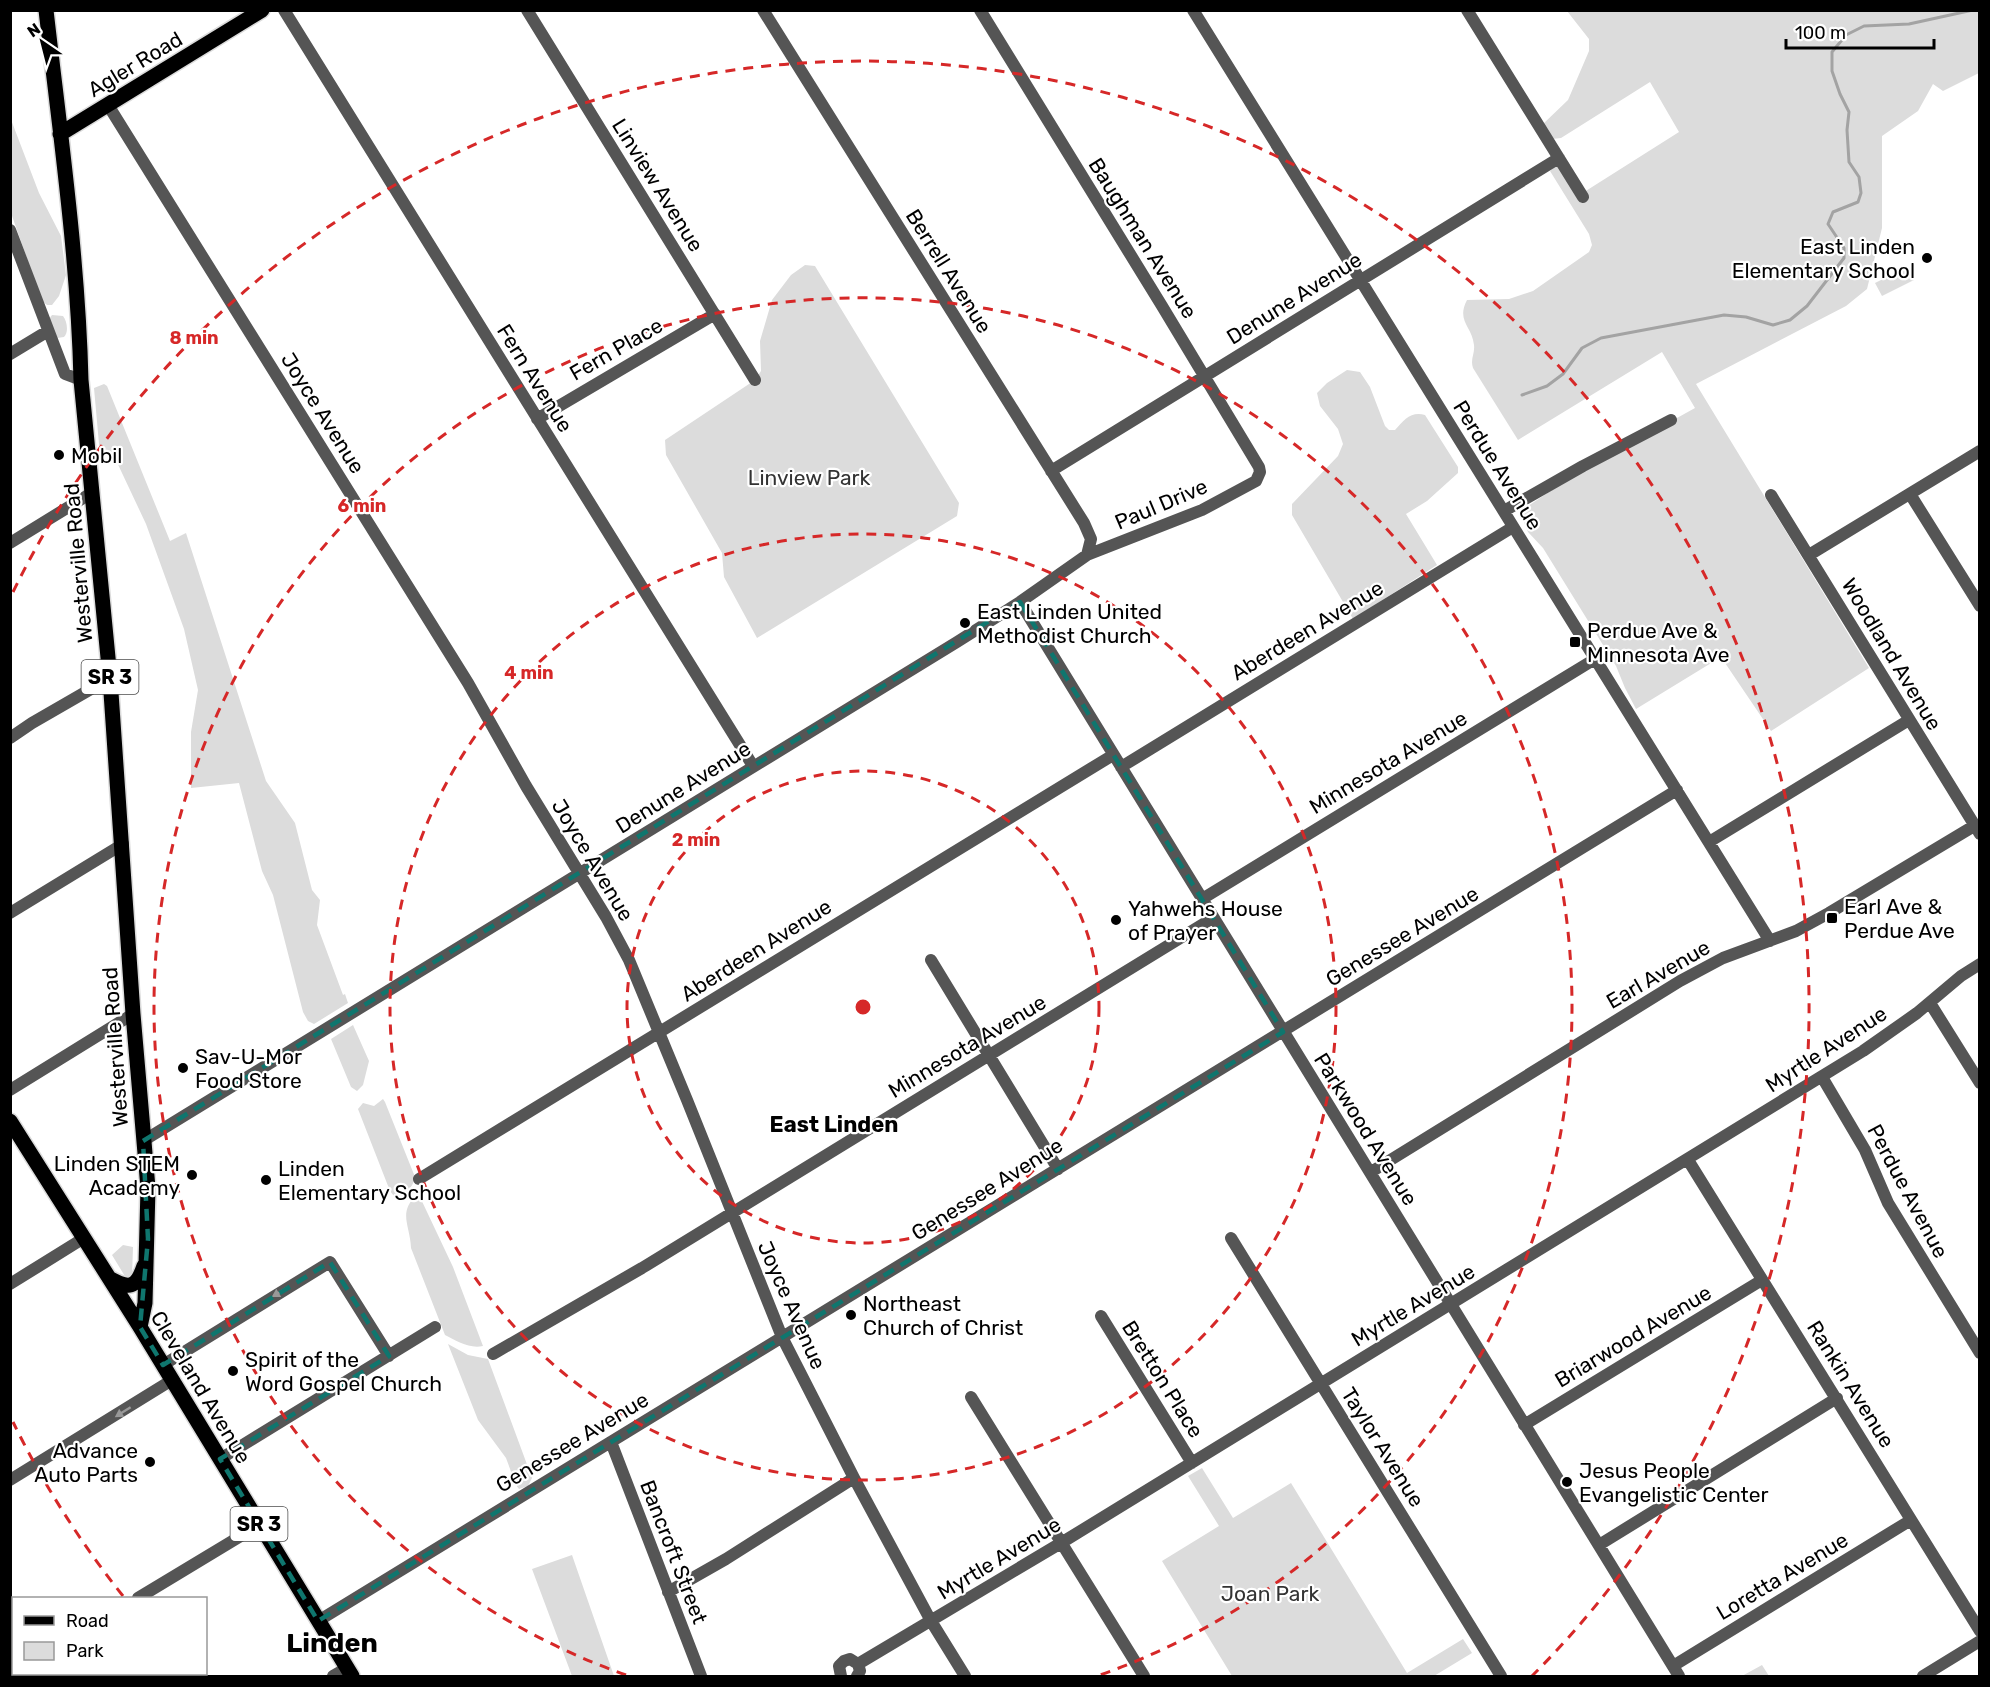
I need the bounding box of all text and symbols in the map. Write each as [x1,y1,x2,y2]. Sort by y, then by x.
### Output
north arrow [12,12,72,72]
scale bar [1786,12,1934,50]
text: N [24,19,44,41]
text: 100 m [1795,22,1846,44]
street label: Agler Road [83,26,187,102]
street label: Linview Avenue [607,114,709,256]
street label: Baughman Avenue [1083,153,1203,323]
street label: Berrell Avenue [901,204,997,338]
place label: East Linden Elementary School [1732,234,1915,283]
street label: Denune Avenue [1222,247,1366,349]
marker: East Linden Elementary School [1920,251,1934,265]
street label: Fern Place [565,312,667,386]
street label: Fern Avenue [492,319,578,437]
text: 8 min [169,327,219,349]
street label: Joyce Avenue [276,348,370,478]
street label: Perdue Avenue [1448,396,1548,534]
place label: Mobil [71,443,122,468]
marker: Mobil [52,448,66,462]
park label: Linview Park [748,465,871,490]
street label: Paul Drive [1111,473,1211,535]
street label: Westerville Road [59,482,97,644]
text: 6 min [338,495,386,517]
street label: Woodland Avenue [1837,573,1947,735]
street label: Aberdeen Avenue [1226,575,1388,685]
place label: East Linden United Methodist Church [977,599,1162,648]
marker: East Linden United Methodist Church [958,616,972,630]
place label: Perdue Ave & Minnesota Ave [1587,618,1729,667]
marker: Perdue Ave & Minnesota Ave [1568,635,1582,649]
road number: SR 3 [82,660,138,694]
text: 4 min [504,662,554,684]
street label: Minnesota Avenue [1305,705,1471,819]
street label: Denune Avenue [611,736,755,838]
street label: Joyce Avenue [547,795,639,925]
text: 2 min [672,829,720,851]
street label: Genessee Avenue [1321,881,1483,991]
street label: Aberdeen Avenue [676,894,836,1006]
place label: Earl Ave & Perdue Ave [1844,894,1955,943]
place label: Yahwehs House of Prayer [1128,896,1283,945]
marker: Earl Ave & Perdue Ave [1825,911,1839,925]
marker: Yahwehs House of Prayer [1109,913,1123,927]
street label: Earl Avenue [1602,934,1714,1014]
street label: Westerville Road [97,966,133,1128]
street label: Minnesota Avenue [884,989,1050,1103]
centre of rings [853,997,873,1017]
street label: Myrtle Avenue [1761,1001,1891,1097]
place label: Sav-U-Mor Food Store [195,1044,302,1093]
street label: Parkwood Avenue [1309,1048,1423,1210]
marker: Sav-U-Mor Food Store [176,1061,190,1075]
district label: East Linden [770,1111,898,1138]
street label: Perdue Avenue [1862,1120,1954,1262]
street label: Genessee Avenue [907,1132,1067,1246]
place label: Linden STEM Academy [54,1151,180,1200]
place label: Linden Elementary School [278,1156,461,1205]
marker: Linden STEM Academy [185,1168,199,1182]
marker: Linden Elementary School [259,1173,273,1187]
street label: Joyce Avenue [753,1237,831,1373]
street label: Myrtle Avenue [1347,1258,1479,1352]
street label: Briarwood Avenue [1550,1279,1716,1393]
one-way arrow [271,1287,288,1298]
place label: Northeast Church of Christ [863,1291,1023,1340]
street label: Cleveland Avenue [146,1306,256,1468]
marker: Northeast Church of Christ [844,1308,858,1322]
street label: Bretton Place [1117,1316,1209,1442]
street label: Rankin Avenue [1802,1316,1900,1452]
place label: Spirit of the Word Gospel Church [245,1347,442,1396]
marker: Spirit of the Word Gospel Church [226,1364,240,1378]
street label: Taylor Avenue [1336,1383,1430,1511]
street label: Genessee Avenue [491,1387,653,1497]
one-way arrow [115,1406,131,1417]
place label: Advance Auto Parts [34,1438,138,1487]
marker: Advance Auto Parts [143,1455,157,1469]
place label: Jesus People Evangelistic Center [1579,1458,1768,1507]
marker: Jesus People Evangelistic Center [1560,1475,1574,1489]
street label: Bancroft Street [635,1477,713,1627]
road number: SR 3 [230,1507,288,1541]
street label: Myrtle Avenue [933,1511,1065,1605]
street label: Loretta Avenue [1712,1527,1852,1625]
park label: Joan Park [1221,1581,1319,1606]
legend [12,1597,207,1675]
text: Road [66,1610,109,1632]
district label: Linden [286,1627,378,1659]
text: Park [66,1640,104,1662]

